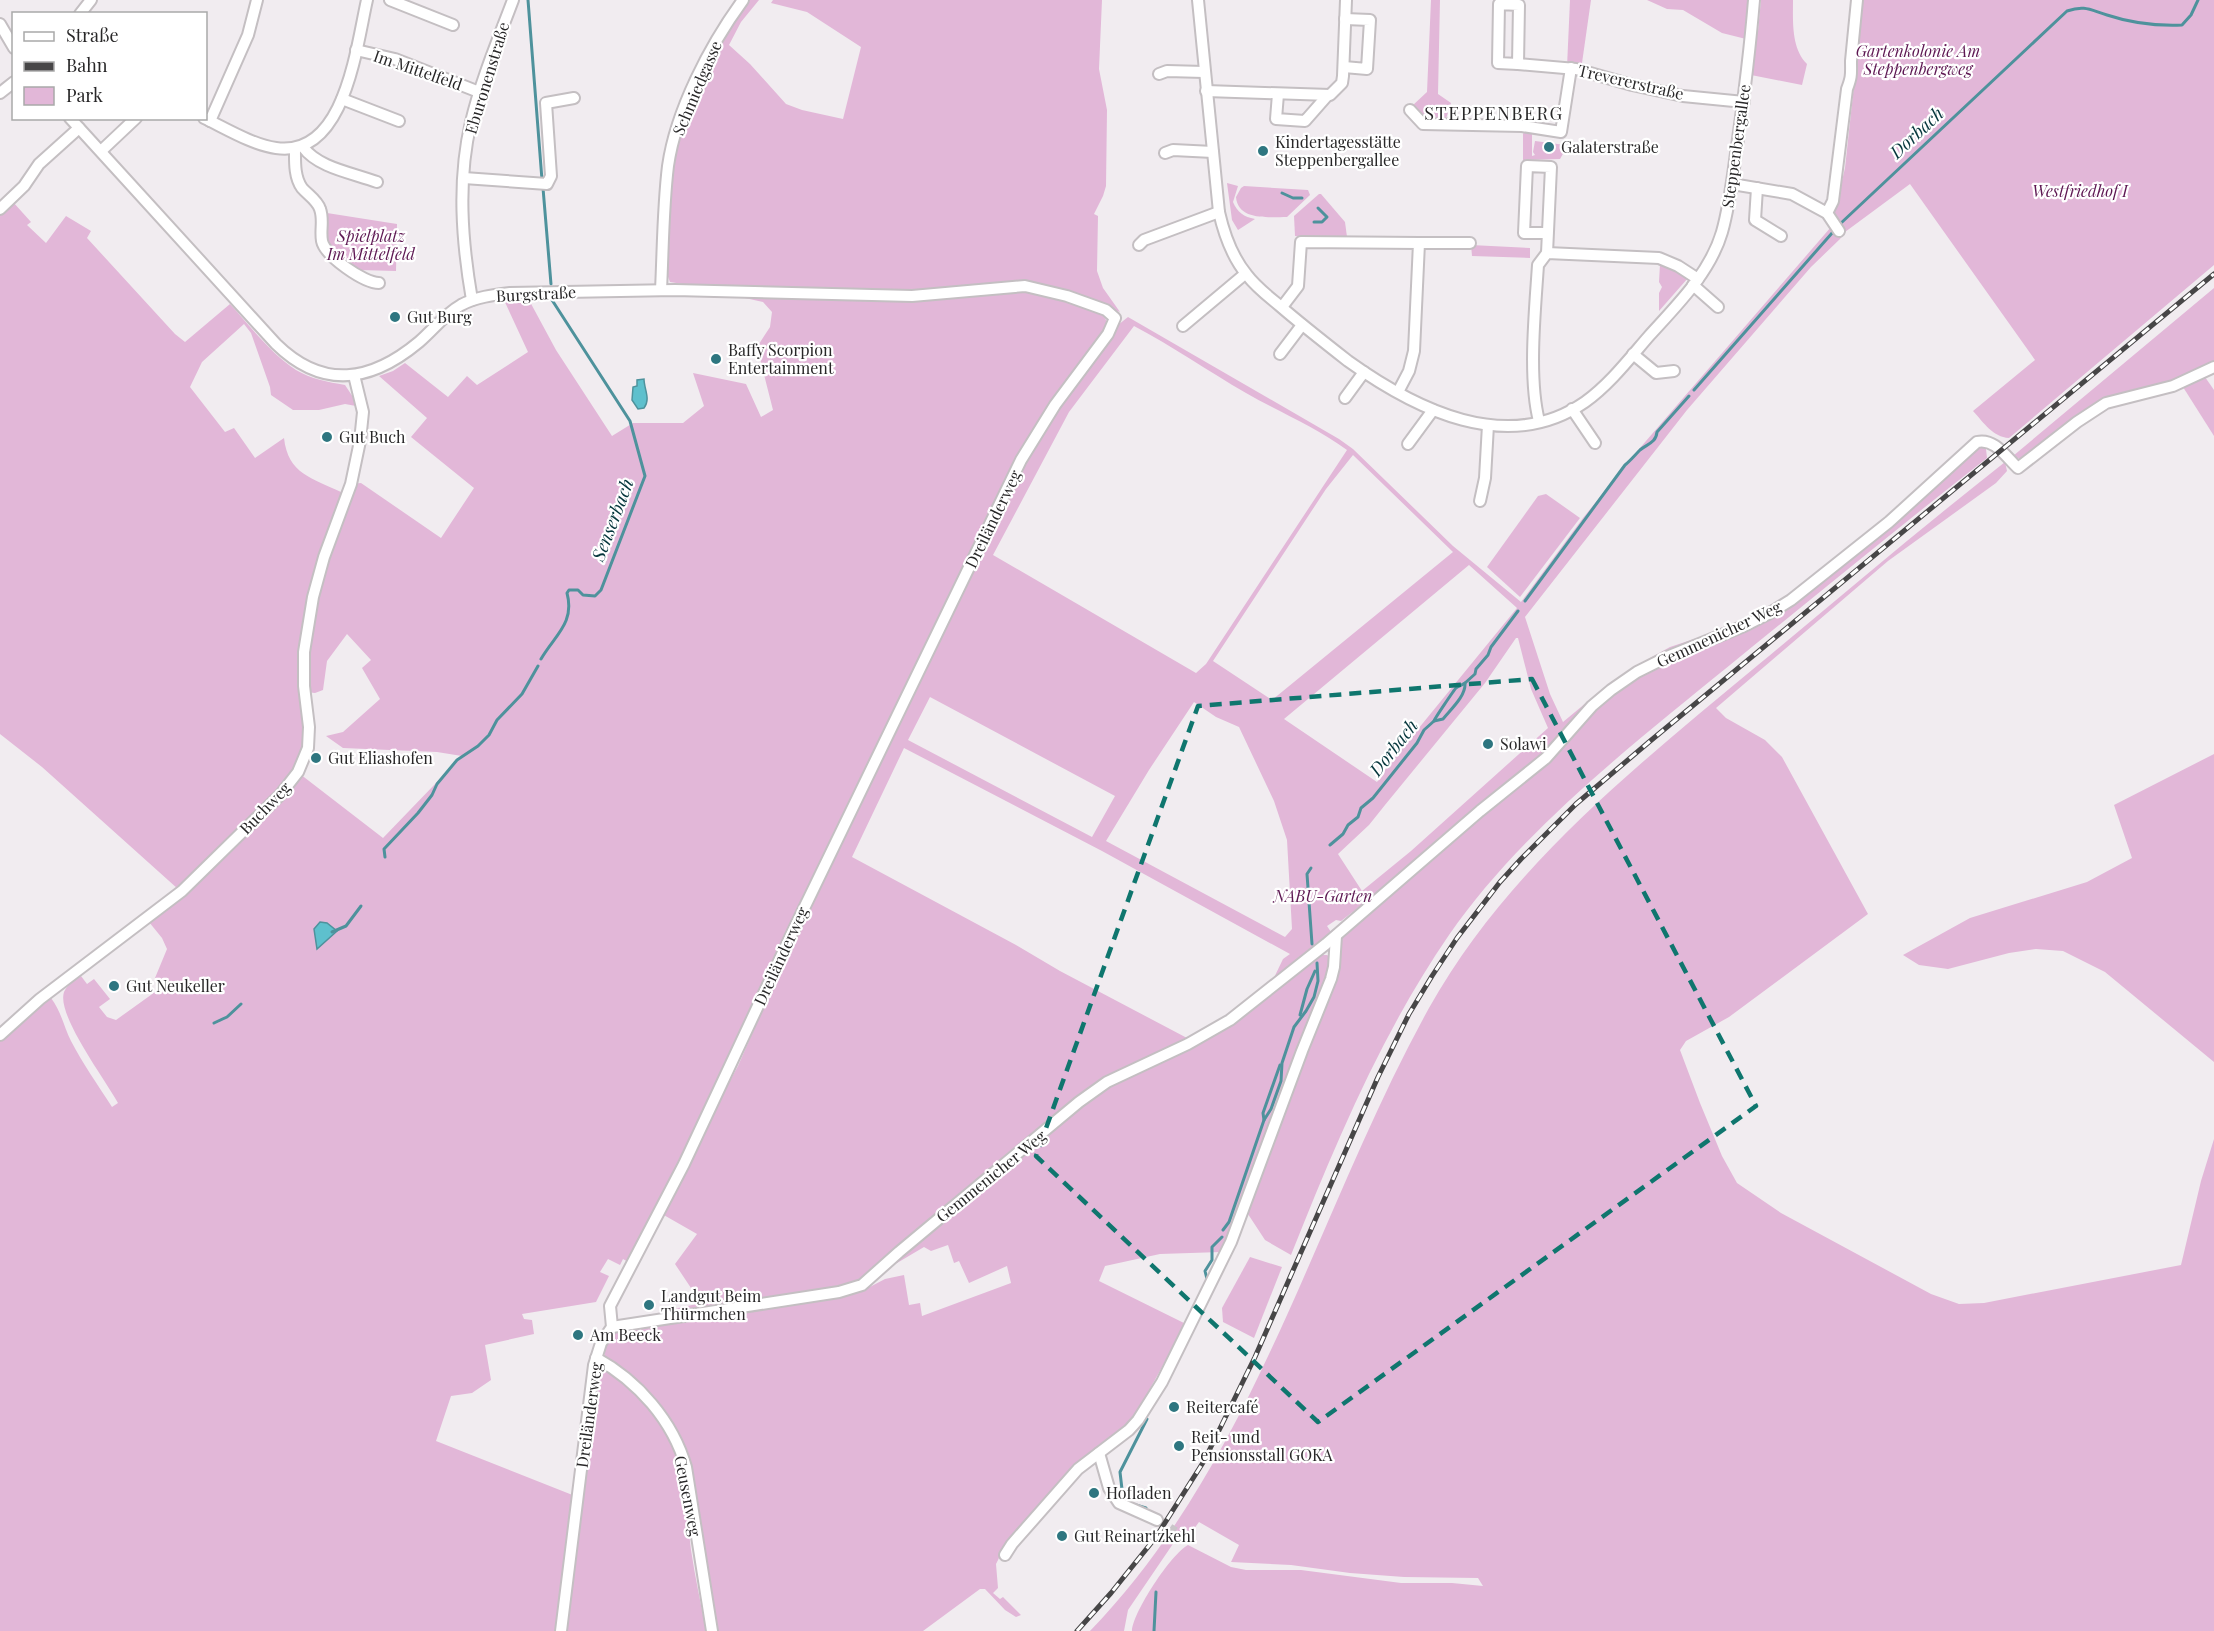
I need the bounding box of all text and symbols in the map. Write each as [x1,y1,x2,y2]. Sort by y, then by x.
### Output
legend [12,12,207,120]
street label: Eburonenstraße [459,19,514,136]
text: Straße [66,23,119,47]
street label: Schmiedgasse [667,37,726,138]
park label: Gartenkolonie Am Steppenbergweg [1856,40,1980,79]
street label: Im Mittelfeld [371,45,465,95]
text: Bahn [66,53,108,77]
street label: Trevererstraße [1576,59,1686,104]
text: Park [66,83,103,107]
street label: Steppenbergallee [1716,83,1755,209]
district label: STEPPENBERG [1424,101,1564,125]
water label: Dorbach [1883,101,1948,164]
place label: Kindertagesstätte Steppenbergallee [1275,131,1401,170]
place label: Galaterstraße [1561,136,1659,157]
marker: Galaterstraße [1542,140,1556,154]
marker: Kindertagesstätte Steppenbergallee [1256,144,1270,158]
park label: Westfriedhof I [2032,180,2129,201]
park label: Spielplatz Im Mittelfeld [326,225,416,264]
street label: Burgstraße [495,281,577,306]
place label: Gut Burg [407,306,472,327]
marker: Gut Burg [388,310,402,324]
place label: Baffy Scorpion Entertainment [728,339,834,378]
marker: Baffy Scorpion Entertainment [709,352,723,366]
place label: Gut Buch [339,426,406,447]
marker: Gut Buch [320,430,334,444]
street label: Dreiländerweg [960,466,1026,571]
water label: Senserbach [585,475,639,565]
street label: Gemmenicher Weg [1653,595,1785,672]
water label: Dorbach [1363,714,1423,781]
place label: Solawi [1500,733,1547,754]
marker: Solawi [1481,737,1495,751]
place label: Gut Eliashofen [328,747,433,768]
marker: Gut Eliashofen [309,751,323,765]
street label: Buchweg [235,777,295,838]
park label: NABU-Garten [1272,885,1372,906]
street label: Dreiländerweg [749,903,813,1008]
place label: Gut Neukeller [126,975,225,996]
marker: Gut Neukeller [107,979,121,993]
street label: Gemmenicher Weg [931,1124,1050,1226]
place label: Landgut Beim Thürmchen [661,1285,761,1324]
marker: Landgut Beim Thürmchen [642,1298,656,1312]
place label: Am Beeck [589,1324,661,1345]
marker: Am Beeck [571,1328,585,1342]
street label: Dreiländerweg [571,1360,606,1469]
place label: Reitercafé [1186,1396,1259,1417]
marker: Reitercafé [1167,1400,1181,1414]
place label: Reit- und Pensionsstall GOKA [1191,1426,1334,1465]
marker: Reit- und Pensionsstall GOKA [1172,1439,1186,1453]
street label: Geusenweg [670,1454,707,1539]
place label: Hofladen [1106,1482,1172,1503]
marker: Hofladen [1087,1486,1101,1500]
place label: Gut Reinartzkehl [1074,1525,1196,1546]
marker: Gut Reinartzkehl [1055,1529,1069,1543]

